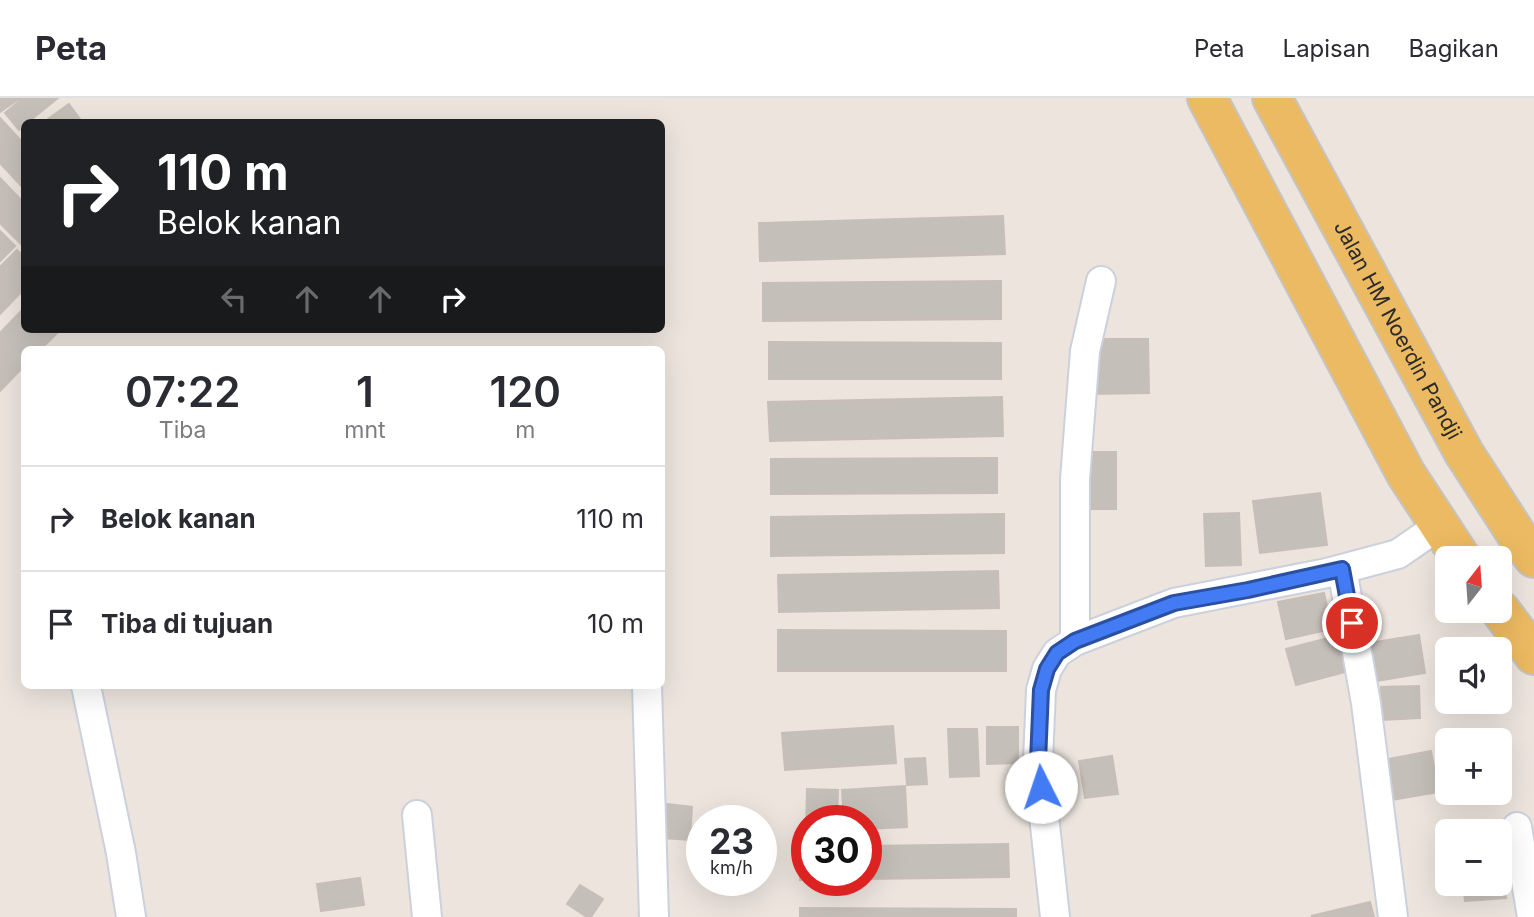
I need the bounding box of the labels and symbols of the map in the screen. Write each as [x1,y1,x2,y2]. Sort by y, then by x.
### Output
street label: Jalan HM Noerdin Pandji [1329,216,1467,444]
north arrow [1435,546,1512,623]
pin [1322,593,1382,653]
position arrow [1004,750,1078,824]
speed limit sign: 30 [791,805,882,896]

